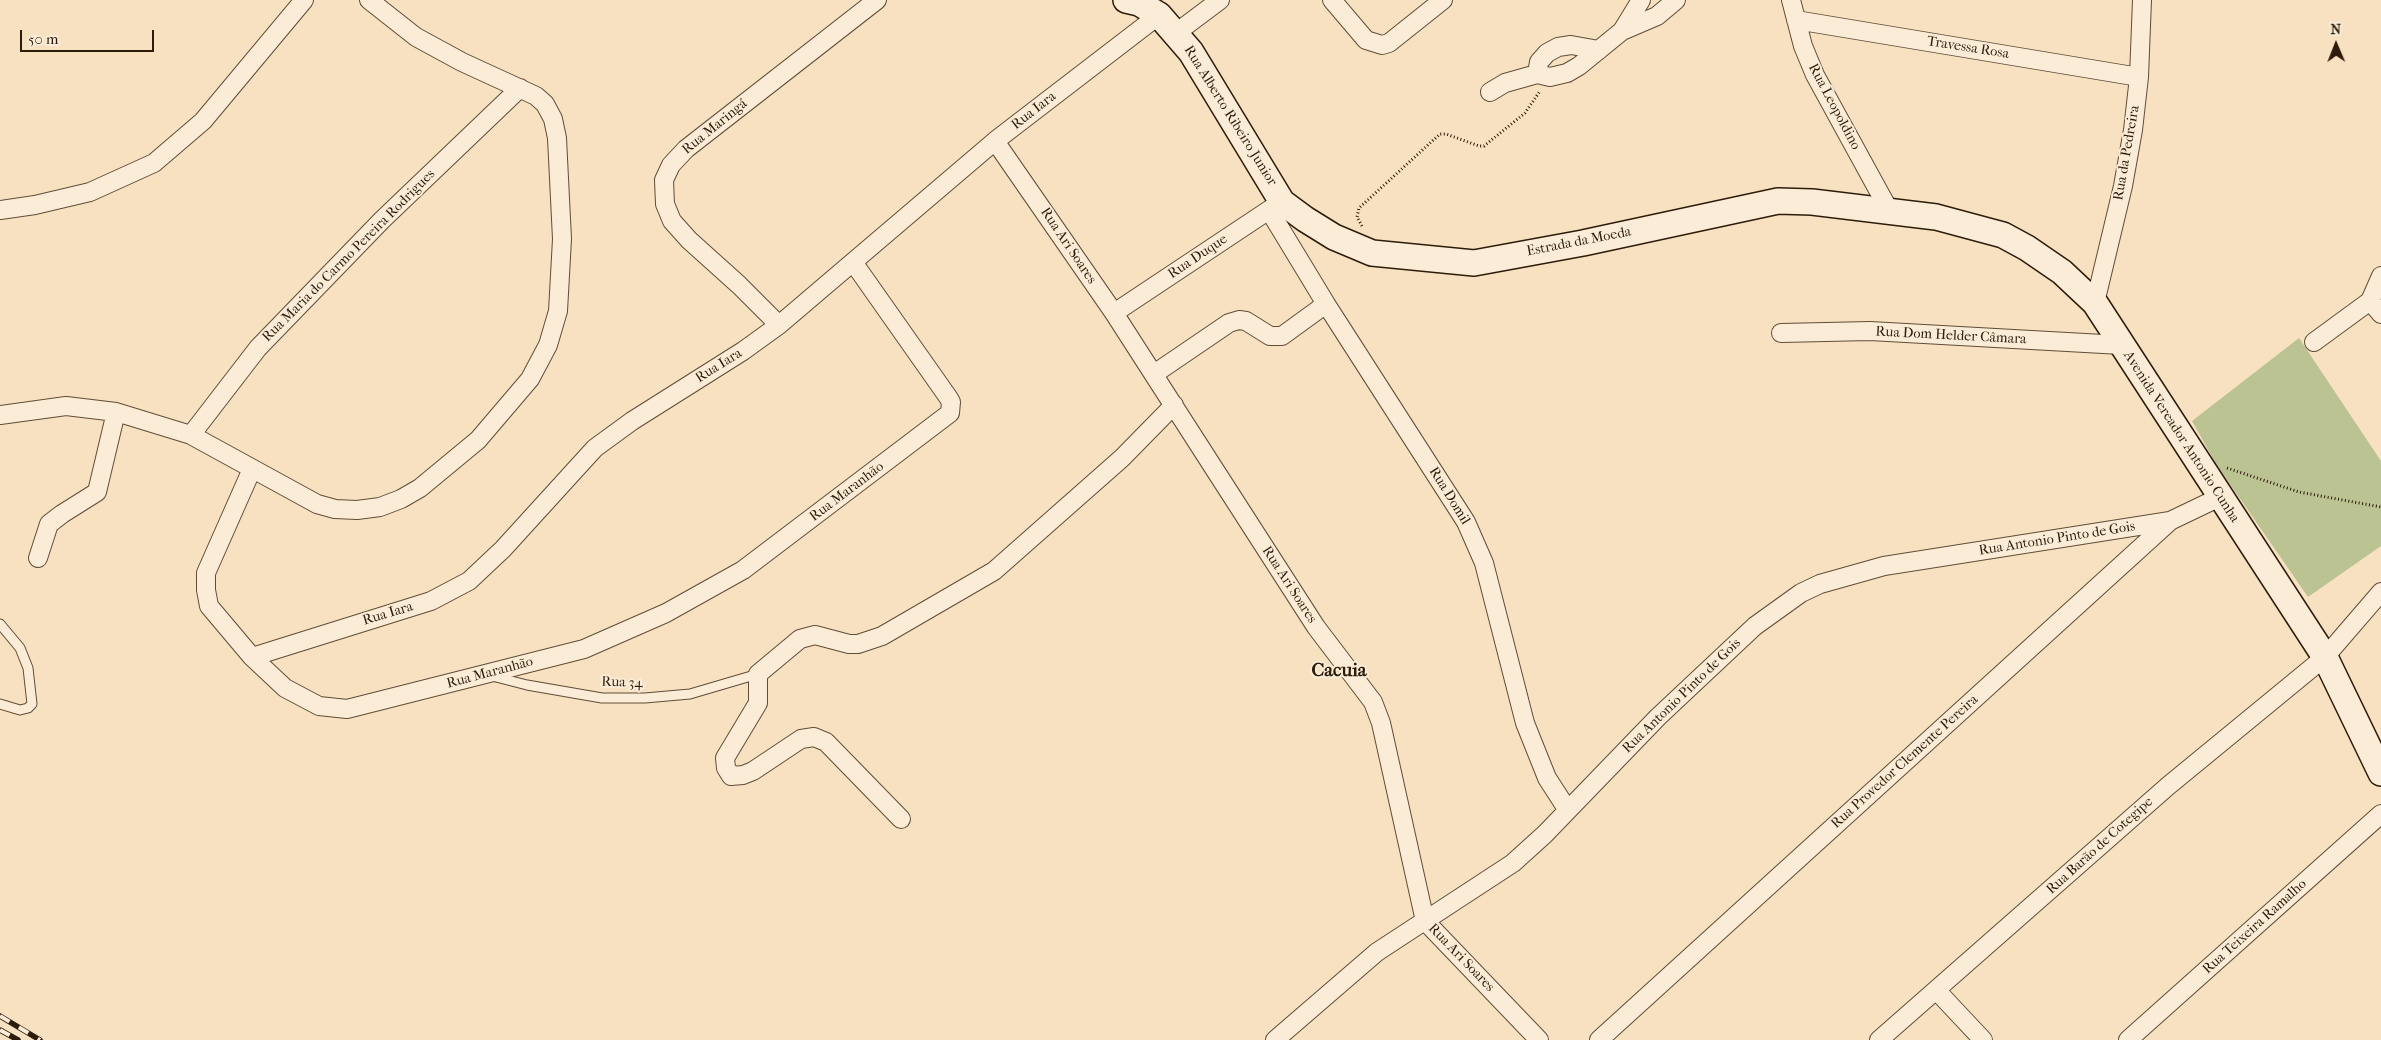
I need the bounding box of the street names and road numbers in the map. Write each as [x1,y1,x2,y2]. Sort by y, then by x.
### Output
street label: Travessa Rosa [1926,33,2010,63]
street label: Rua Alberto Ribeiro Junior [1180,43,1280,189]
street label: Rua Leopoldino [1804,61,1864,153]
street label: Rua Iara [1008,88,1060,134]
street label: Rua Maringá [679,96,751,158]
street label: Rua da Pedreira [2110,104,2144,202]
street label: Rua Maria do Carmo Pereira Rodrigues [259,166,439,346]
street label: Rua Ari Soares [1036,205,1100,287]
street label: Estrada da Moeda [1525,224,1633,260]
street label: Rua Duque [1165,231,1231,283]
street label: Rua Dom Helder Câmara [1875,324,2027,348]
street label: Rua Iara [693,345,745,387]
street label: Avenida Vereador Antonio Cunha [2119,348,2243,526]
street label: Rua Maranhão [807,459,887,525]
street label: Rua Domil [1425,464,1473,528]
street label: Rua Antonio Pinto de Gois [1978,518,2136,560]
street label: Rua Ari Soares [1258,543,1320,627]
street label: Rua Iara [361,598,415,630]
street label: Rua Antonio Pinto de Gois [1619,635,1745,757]
street label: Rua Maranhão [445,653,535,693]
street label: Rua 34 [601,674,643,692]
street label: Rua Provedor Clemente Pereira [1828,692,1982,832]
street label: Rua Barão de Cotegipe [2043,794,2157,898]
street label: Rua Teixeira Ramalho [2200,876,2310,978]
street label: Rua Ari Soares [1424,920,1498,996]

